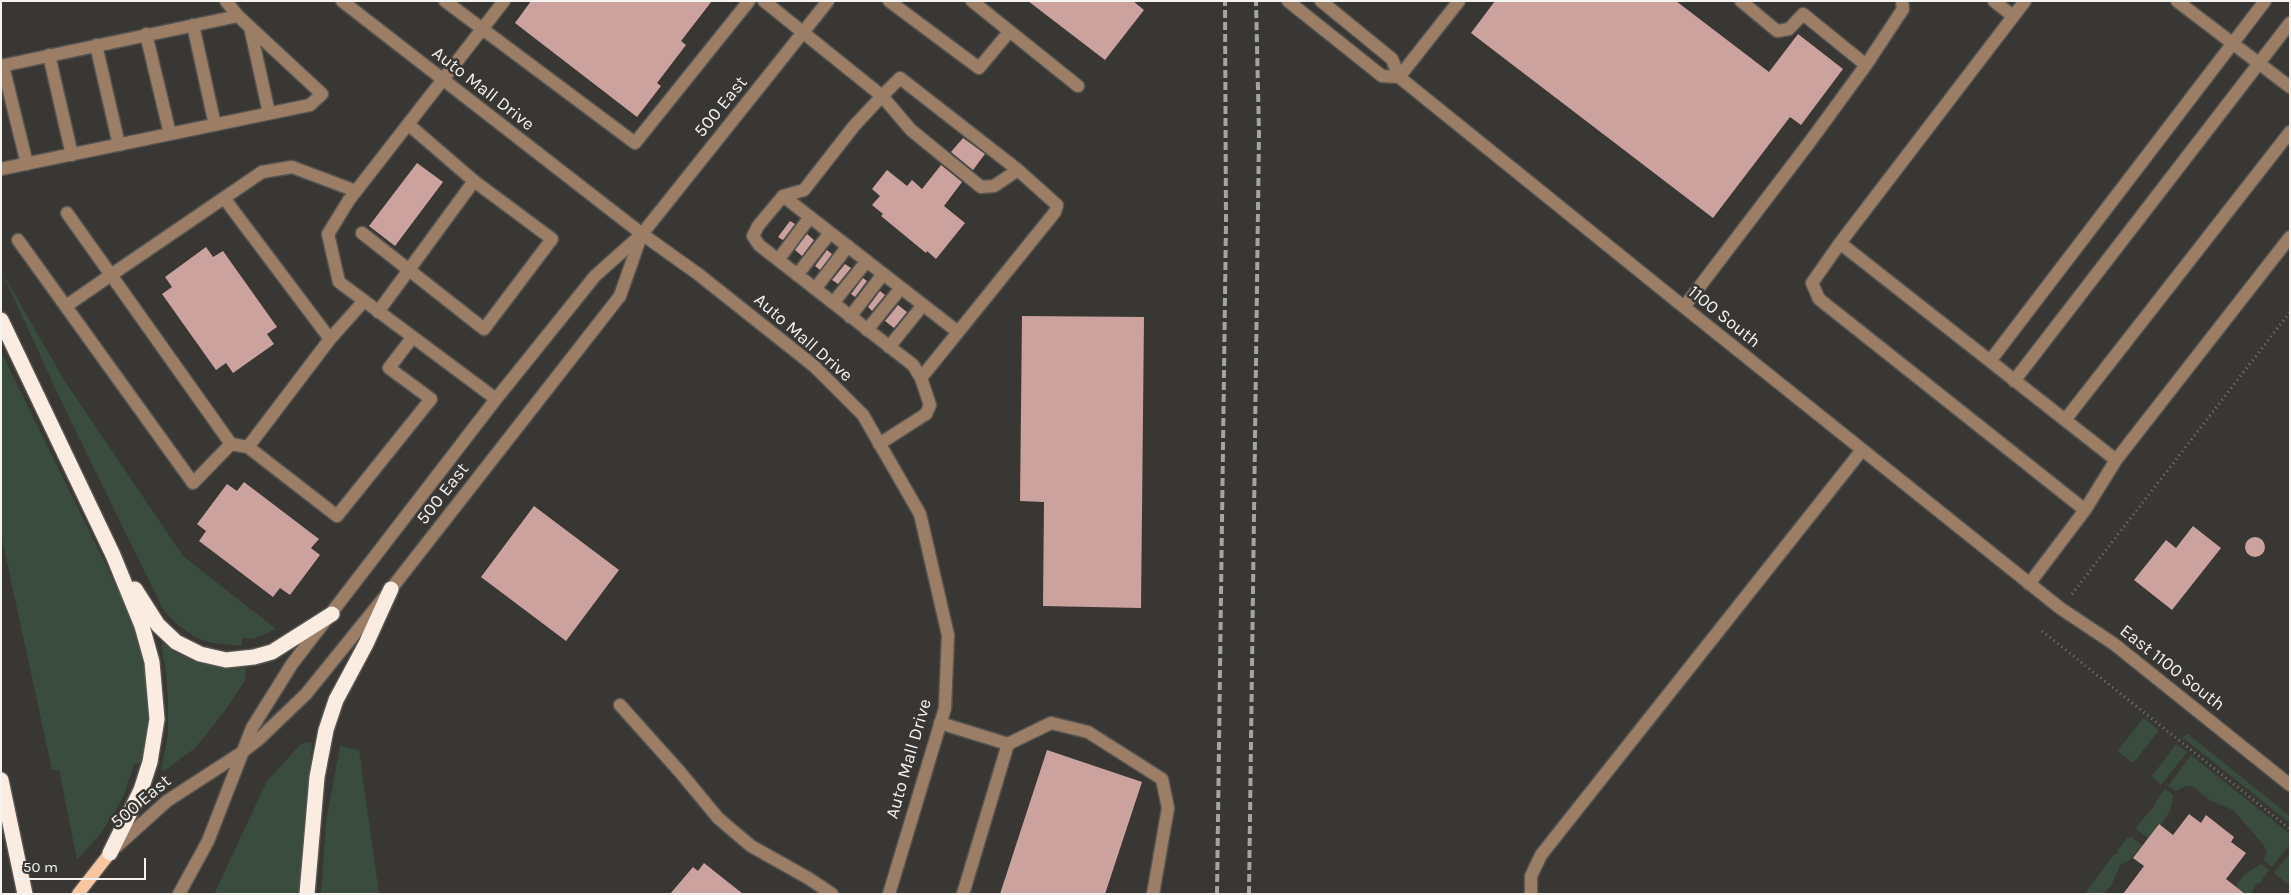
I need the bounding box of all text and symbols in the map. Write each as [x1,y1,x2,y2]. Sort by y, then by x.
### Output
street label: Auto Mall Drive [428,42,538,136]
street label: 500 East [690,72,752,142]
street label: 1100 South [1683,281,1765,353]
street label: Auto Mall Drive [749,289,857,387]
street label: 500 East [412,459,474,529]
street label: East 1100 South [2115,620,2229,716]
street label: Auto Mall Drive [882,697,936,821]
street label: 500 East [106,771,176,833]
scale bar [18,848,149,880]
text: 50 m [23,858,58,876]

